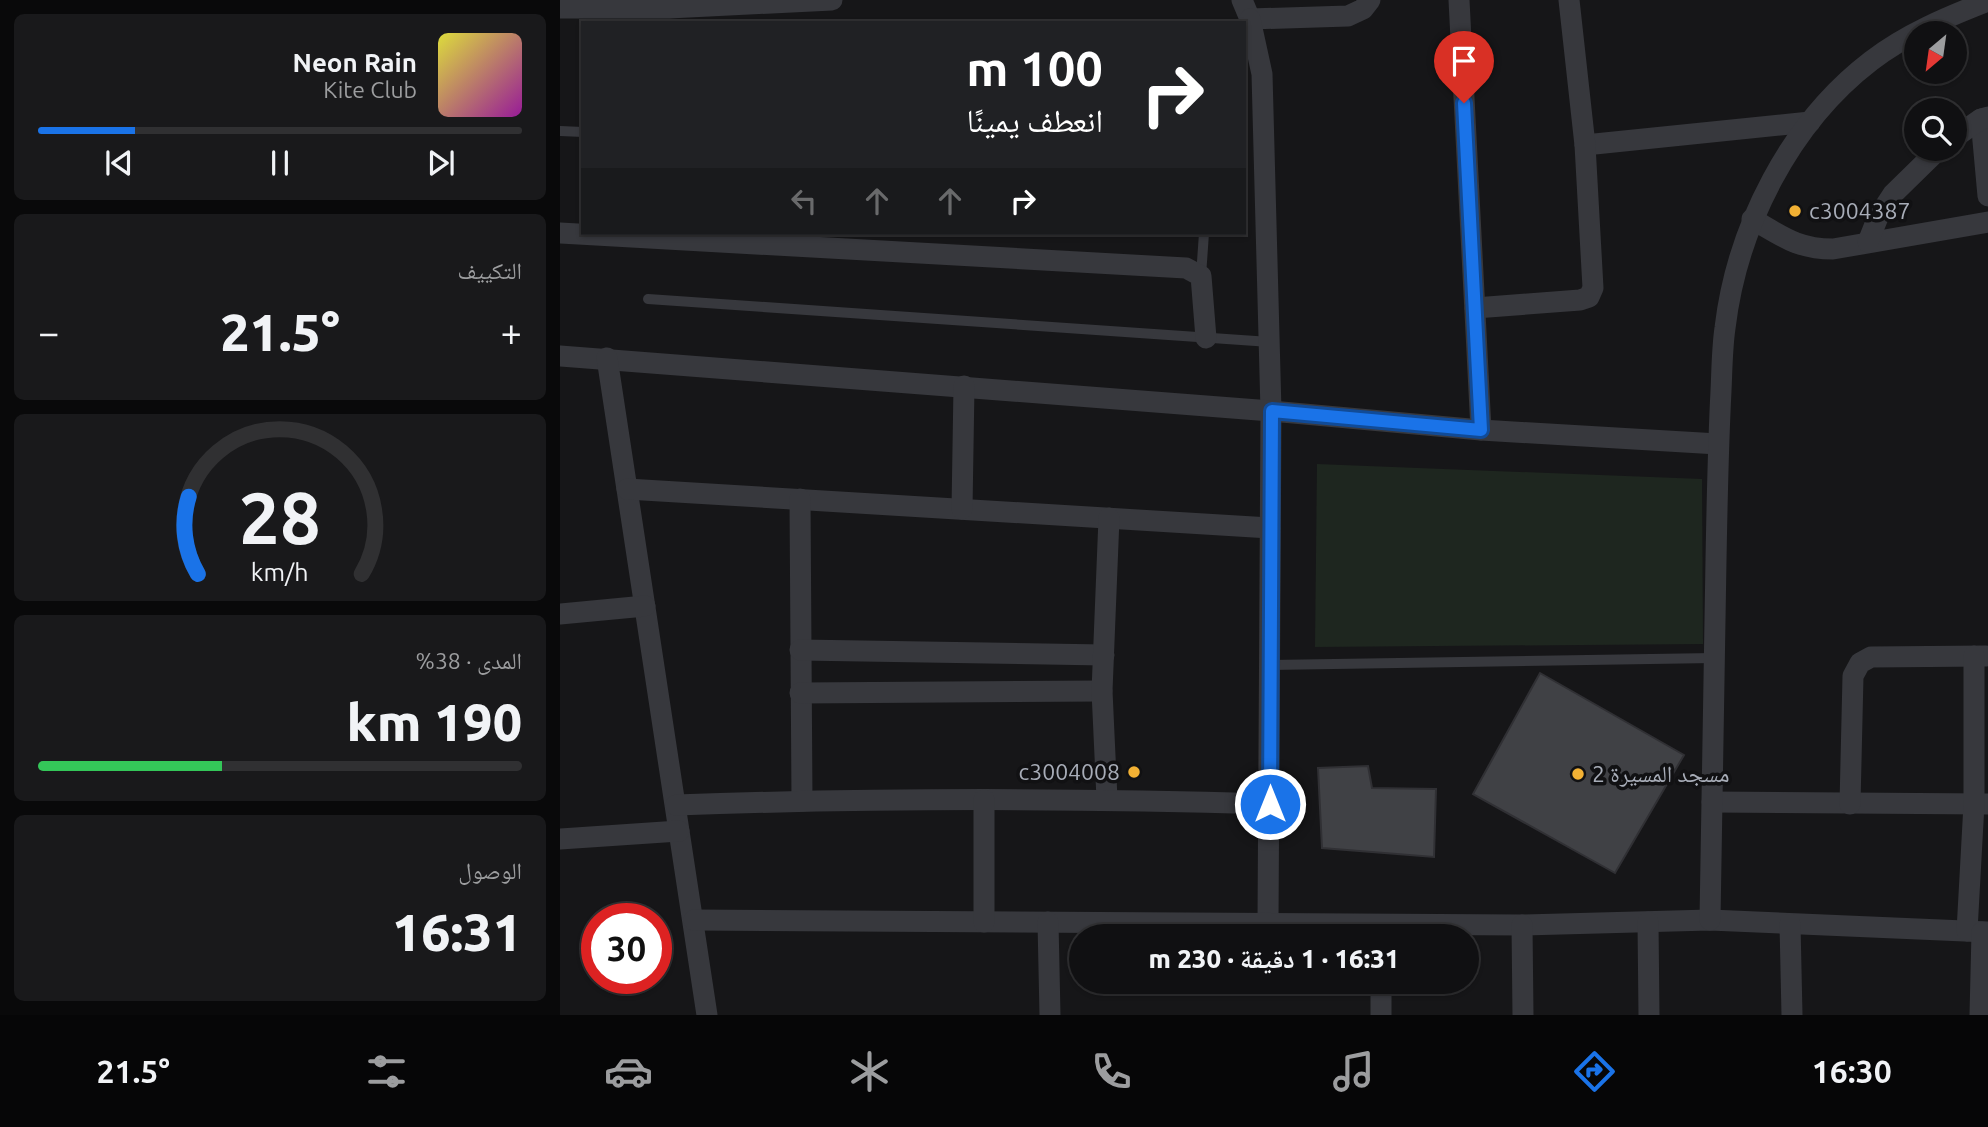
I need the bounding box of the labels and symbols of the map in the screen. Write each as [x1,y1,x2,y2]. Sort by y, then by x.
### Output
north arrow [1904,21,1967,84]
pin [1434,31,1494,103]
place label: c3004387 [1809,198,1911,223]
marker: c3004387 [1787,203,1803,219]
place label: c3004008 [1019,759,1120,784]
place label: مسجد المسيرة 2 [1592,761,1730,787]
marker: c3004008 [1126,764,1142,780]
marker: مسجد المسيرة 2 [1570,766,1586,782]
position arrow [1233,767,1307,841]
speed limit sign: 30 [581,903,672,994]

